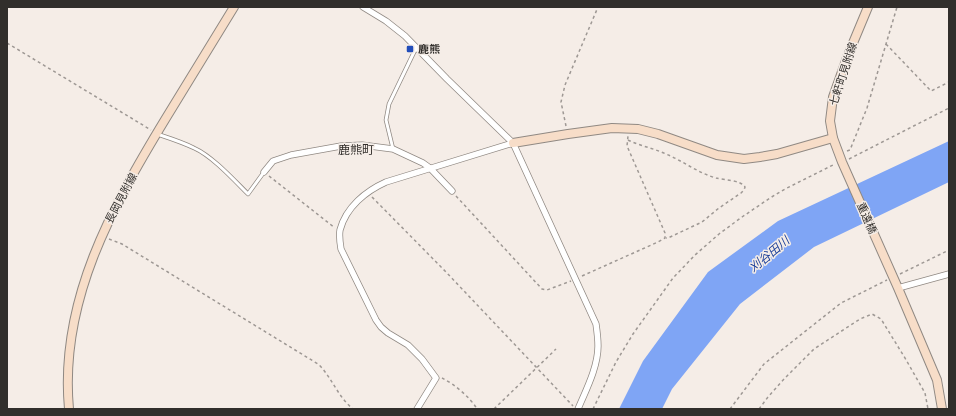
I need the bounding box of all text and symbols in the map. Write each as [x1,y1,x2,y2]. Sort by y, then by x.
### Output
street label: 七軒町見附線 [826,40,860,108]
place label: 鹿熊 [418,42,440,56]
marker: 鹿熊 [405,44,415,54]
district label: 鹿熊町 [338,142,374,157]
street label: 長岡見附線 [102,170,140,226]
street label: 重遠橋 [854,200,880,236]
water label: 刈谷田川 [746,232,794,275]

